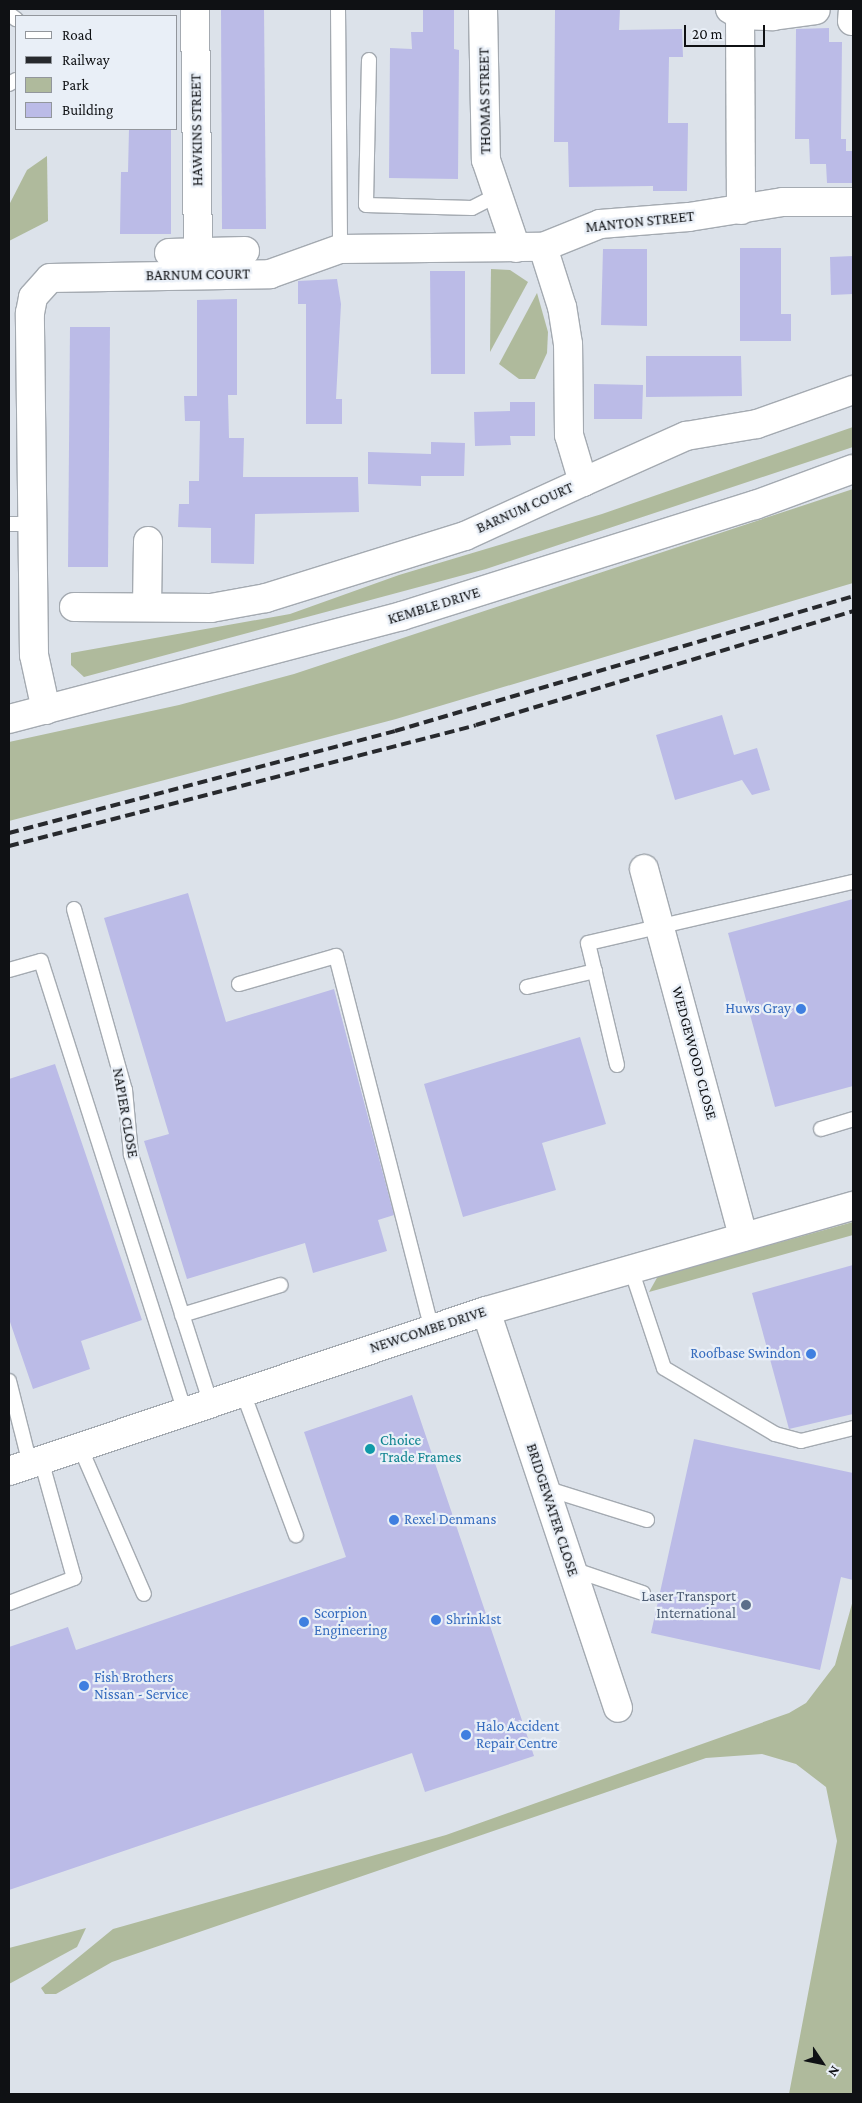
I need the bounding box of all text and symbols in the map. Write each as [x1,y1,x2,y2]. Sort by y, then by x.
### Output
legend [15,15,178,130]
scale bar [687,15,768,47]
text: 20 m [692,26,723,42]
text: Road [62,27,92,43]
street label: THOMAS STREET [475,48,495,154]
text: Railway [62,52,110,68]
street label: HAWKINS STREET [187,74,207,186]
text: Park [62,77,89,93]
text: Building [62,102,113,118]
street label: MANTON STREET [585,207,695,237]
street label: BARNUM COURT [146,265,250,285]
street label: BARNUM COURT [474,479,576,537]
street label: KEMBLE DRIVE [386,583,482,629]
street label: WEDGEWOOD CLOSE [668,984,720,1122]
place label: Huws Gray [725,1000,791,1018]
marker: Huws Gray [795,1003,807,1015]
street label: NAPIER CLOSE [108,1067,142,1159]
street label: NEWCOMBE DRIVE [368,1303,488,1357]
place label: Roofbase Swindon [690,1345,801,1363]
marker: Roofbase Swindon [805,1348,817,1360]
place label: Choice Trade Frames [380,1431,461,1466]
street label: BRIDGEWATER CLOSE [522,1441,582,1579]
marker: Choice Trade Frames [364,1443,376,1455]
place label: Rexel Denmans [404,1511,496,1529]
marker: Rexel Denmans [388,1514,400,1526]
place label: Laser Transport International [641,1587,736,1622]
marker: Laser Transport International [740,1599,752,1611]
place label: Scorpion Engineering [314,1604,387,1639]
place label: Shrink1st [446,1611,501,1629]
marker: Shrink1st [430,1614,442,1626]
marker: Scorpion Engineering [298,1616,310,1628]
place label: Fish Brothers Nissan - Service [94,1668,188,1703]
marker: Fish Brothers Nissan - Service [78,1680,90,1692]
place label: Halo Accident Repair Centre [476,1717,559,1752]
marker: Halo Accident Repair Centre [460,1729,472,1741]
north arrow [797,2038,847,2088]
text: N [825,2063,844,2080]

